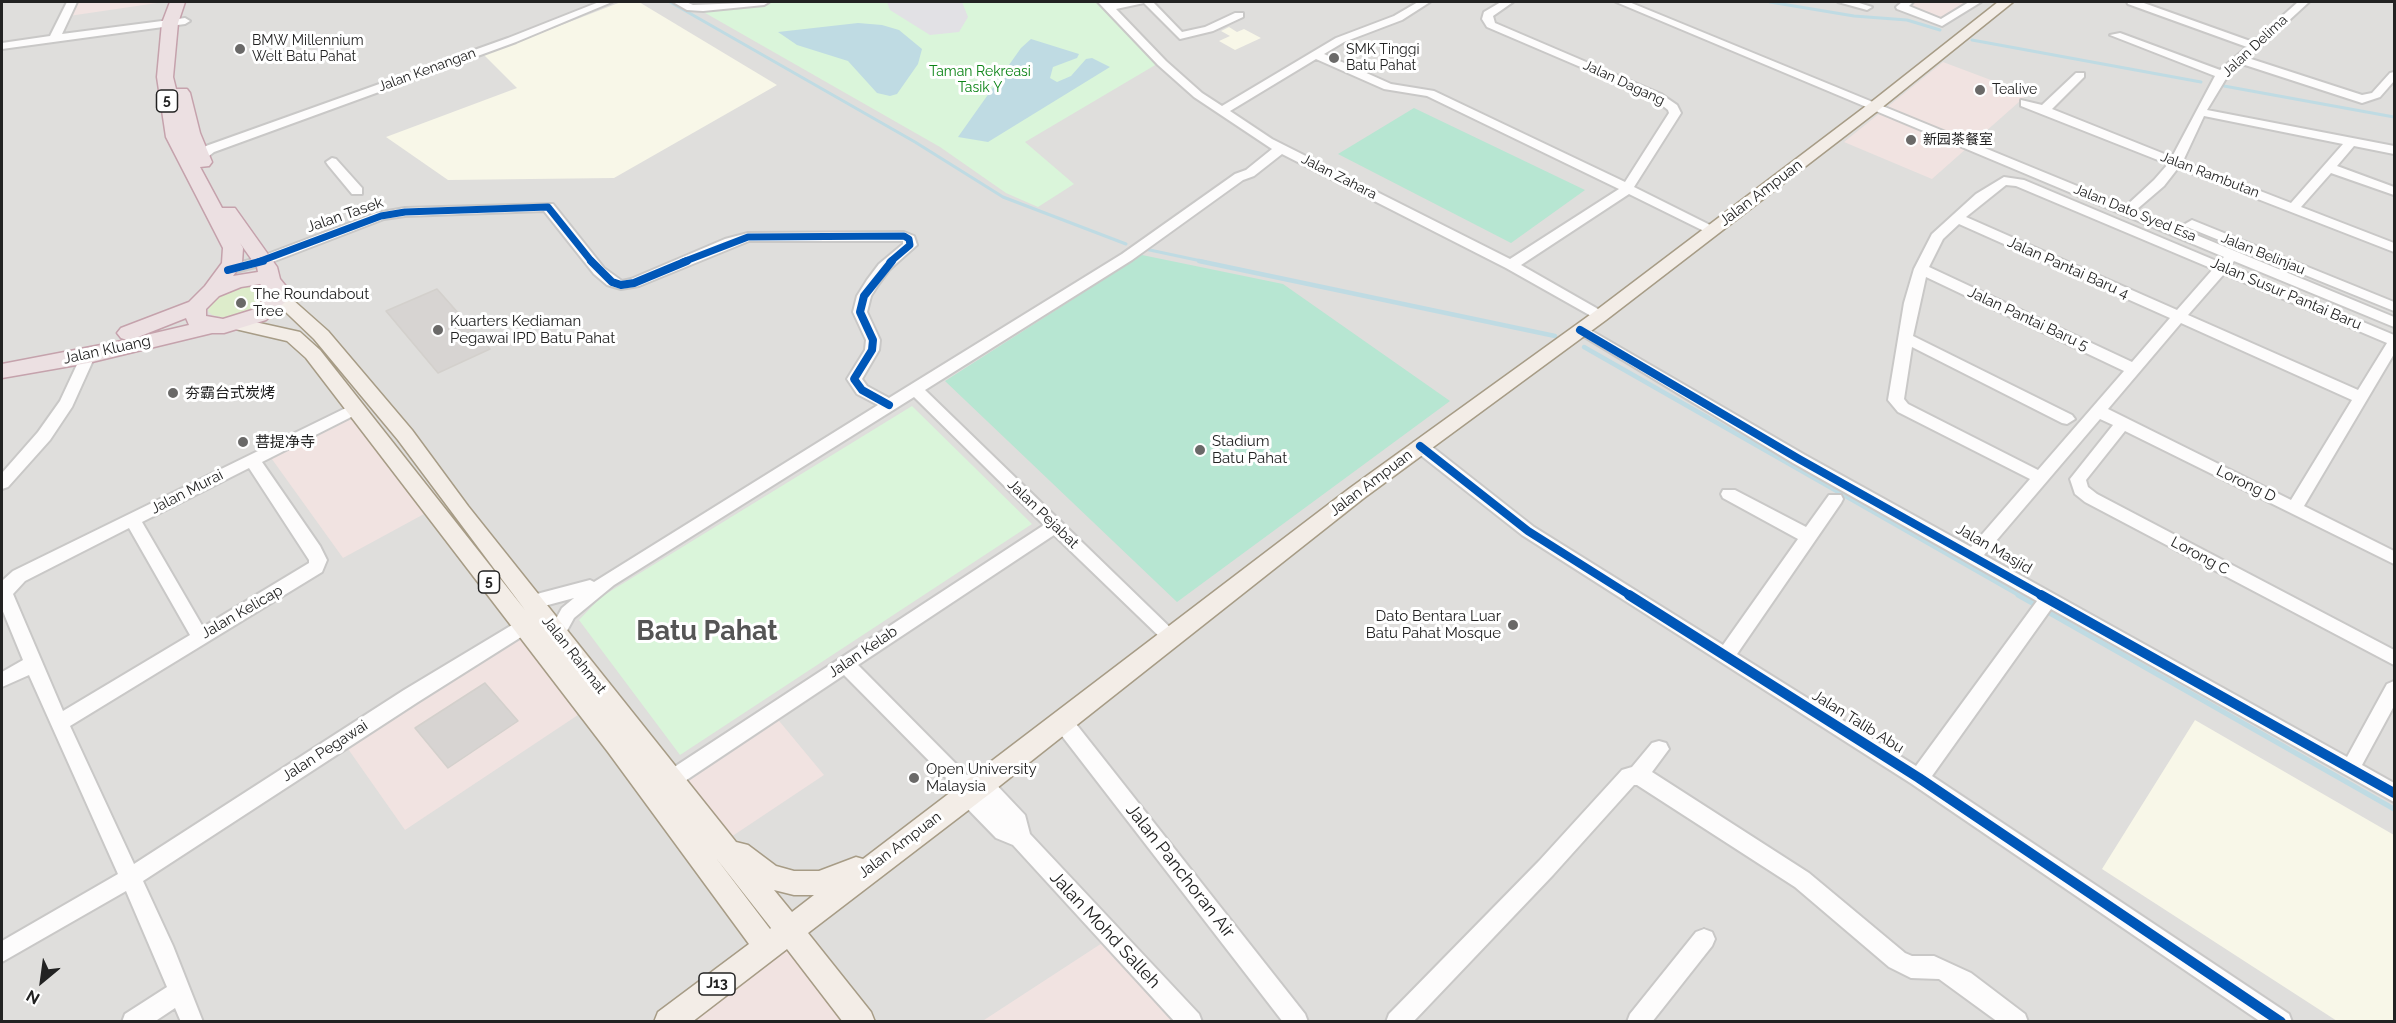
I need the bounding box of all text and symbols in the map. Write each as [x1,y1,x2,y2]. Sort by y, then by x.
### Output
street label: Jalan Delima [2219,12,2291,80]
place label: BMW Millennium Welt Batu Pahat [252,33,364,66]
marker: BMW Millennium Welt Batu Pahat [233,42,247,56]
place label: SMK Tinggi Batu Pahat [1346,42,1419,74]
street label: Jalan Kenangan [376,45,478,95]
marker: SMK Tinggi Batu Pahat [1327,51,1341,65]
street label: Jalan Dagang [1581,57,1667,109]
park label: Taman Rekreasi Tasik Y [929,64,1031,96]
place label: Tealive [1992,82,2037,98]
marker: Tealive [1973,83,1987,97]
road number: 5 [156,90,178,112]
place label: 新园茶餐室 [1923,132,1993,148]
marker: 新园茶餐室 [1904,133,1918,147]
street label: Jalan Rambutan [2158,148,2262,202]
street label: Jalan Zahara [1299,151,1379,203]
street label: Jalan Ampuan [1716,156,1806,230]
street label: Jalan Dato Syed Esa [2071,181,2199,245]
street label: Jalan Tasek [304,193,386,237]
street label: Jalan Belinjau [2219,230,2307,278]
street label: Jalan Pantai Baru 4 [2005,233,2131,303]
street label: Jalan Susur Pantai Baru [2208,254,2364,334]
street label: Jalan Pantai Baru 5 [1965,283,2091,355]
place label: The Roundabout Tree [253,285,369,320]
marker: The Roundabout Tree [234,296,248,310]
place label: Kuarters Kediaman Pegawai IPD Batu Pahat [450,312,615,347]
marker: Kuarters Kediaman Pegawai IPD Batu Pahat [431,323,445,337]
street label: Jalan Kluang [62,332,152,368]
place label: 夯霸台式炭烤 [185,384,275,402]
marker: 夯霸台式炭烤 [166,386,180,400]
place label: Stadium Batu Pahat [1212,432,1287,467]
place label: 菩提净寺 [255,433,315,451]
marker: 菩提净寺 [236,435,250,449]
marker: Stadium Batu Pahat [1193,443,1207,457]
street label: Jalan Ampuan [1326,446,1416,520]
street label: Lorong D [2213,462,2279,506]
street label: Jalan Murai [148,466,226,518]
street label: Jalan Pejabat [1004,476,1082,552]
street label: Jalan Masjid [1953,520,2035,578]
street label: Lorong C [2168,533,2232,579]
road number: 5 [478,571,500,593]
street label: Jalan Kelicap [198,581,286,643]
place label: Dato Bentara Luar Batu Pahat Mosque [1366,607,1501,642]
street label: Jalan Rahmat [538,613,610,697]
district label: Batu Pahat [636,616,778,648]
marker: Dato Bentara Luar Batu Pahat Mosque [1506,618,1520,632]
street label: Jalan Kelab [825,622,901,682]
street label: Jalan Talib Abu [1809,687,1907,757]
street label: Jalan Pegawai [279,717,371,785]
place label: Open University Malaysia [926,760,1037,795]
marker: Open University Malaysia [907,771,921,785]
street label: Jalan Panchoran Air [1121,800,1239,942]
street label: Jalan Ampuan [855,808,945,882]
street label: Jalan Mohd Salleh [1045,867,1165,993]
north arrow [12,951,72,1011]
road number: J13 [699,973,735,995]
text: N [23,986,43,1008]

